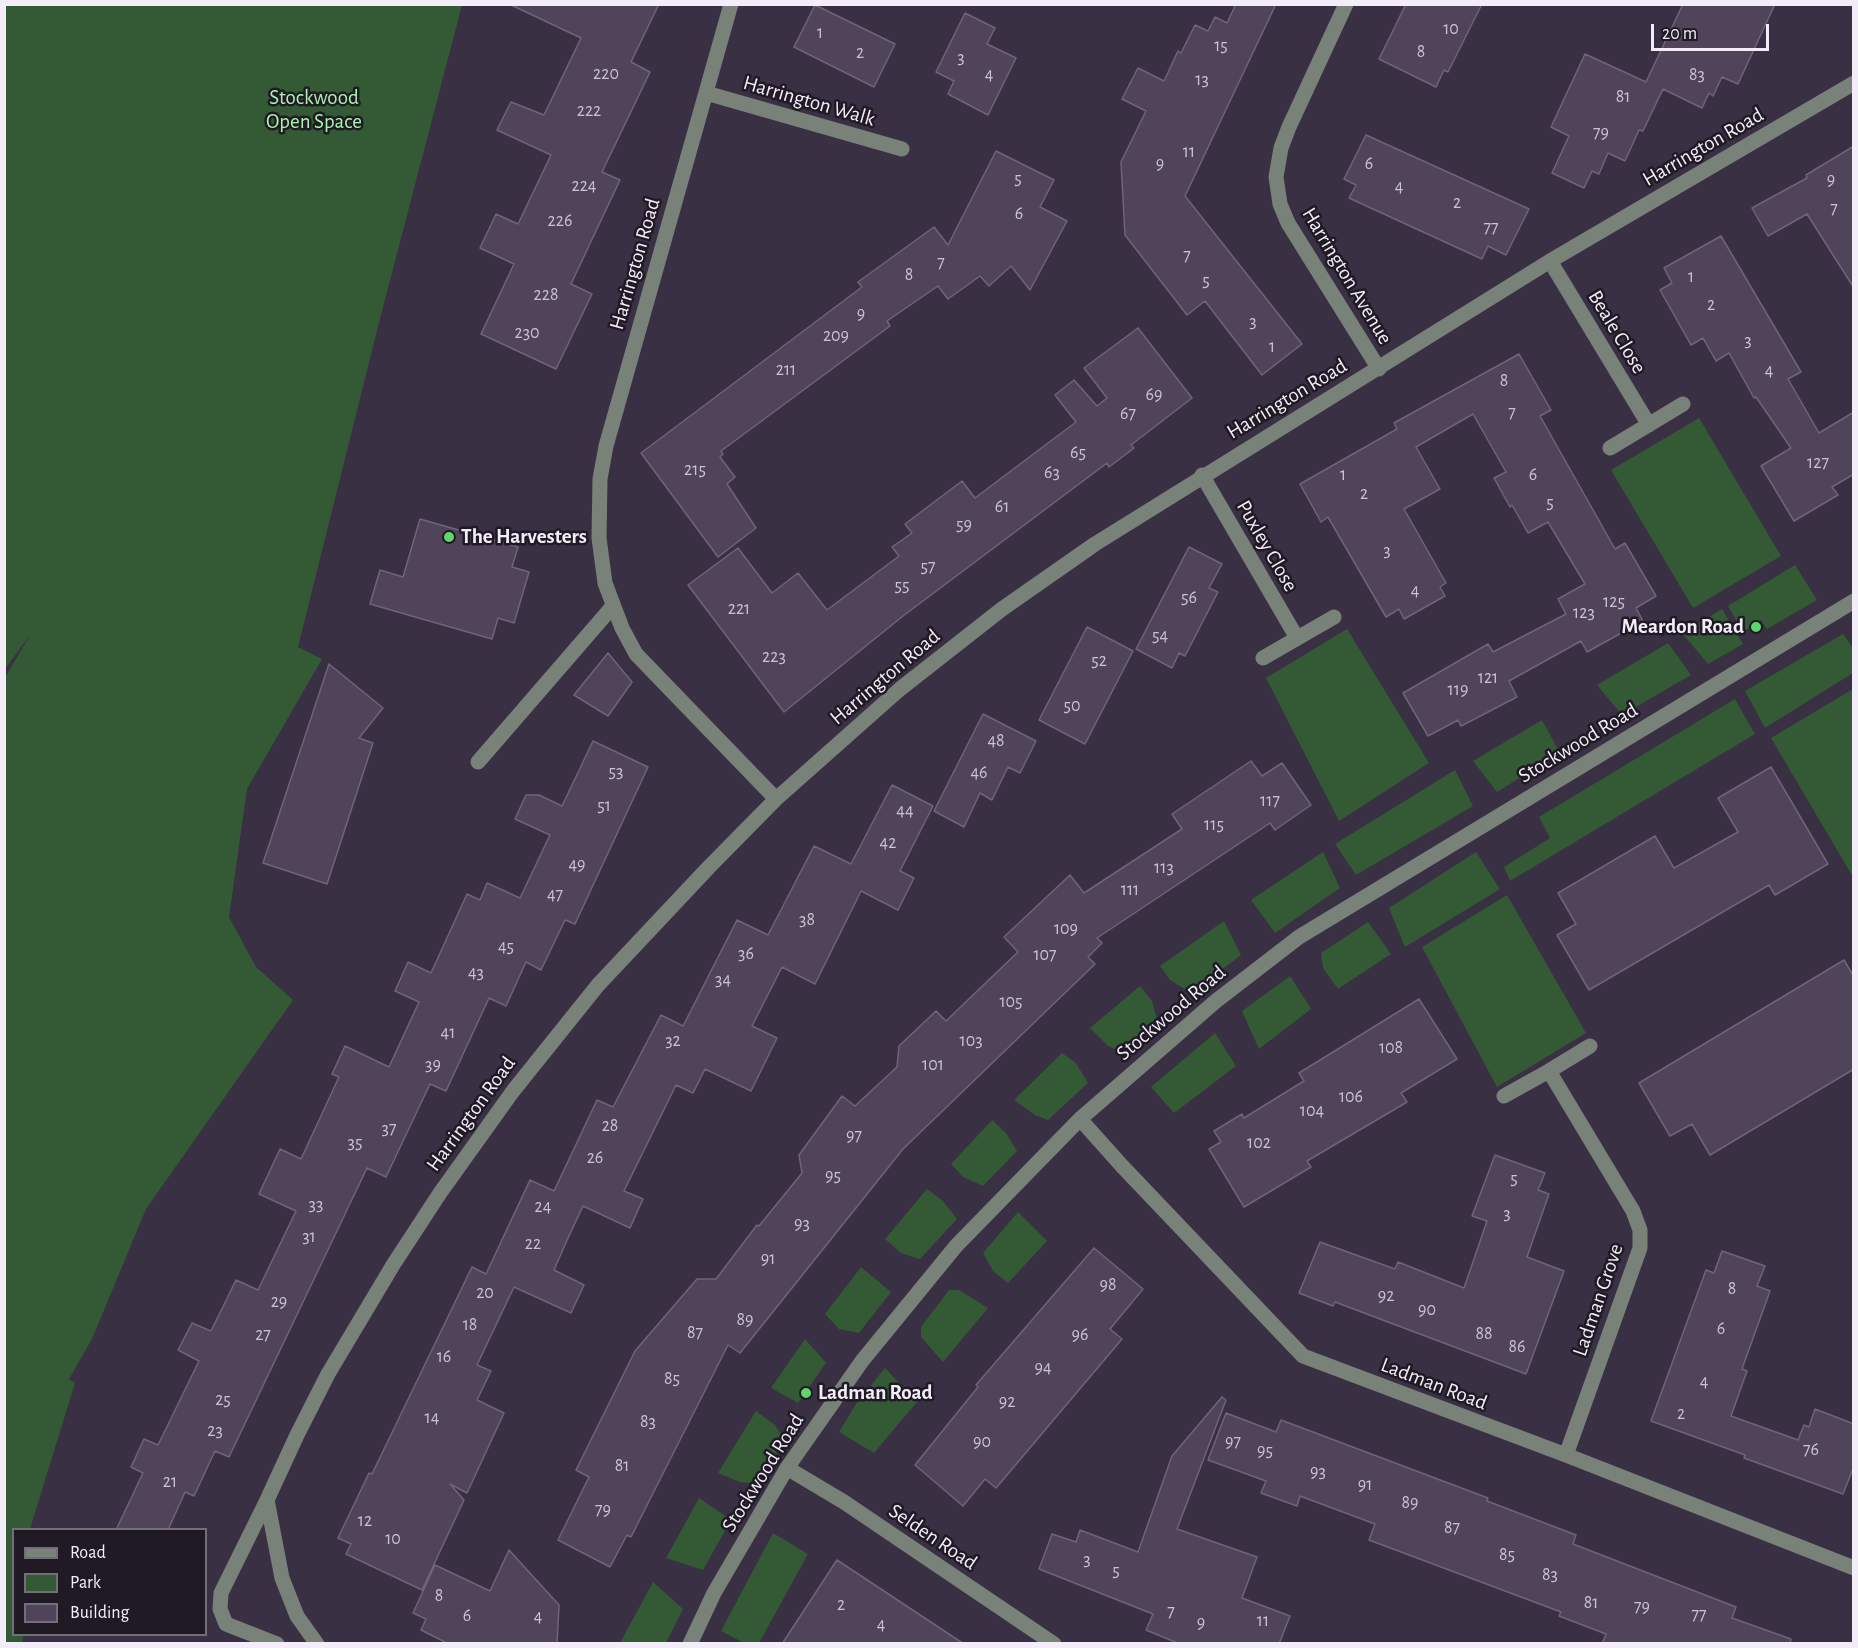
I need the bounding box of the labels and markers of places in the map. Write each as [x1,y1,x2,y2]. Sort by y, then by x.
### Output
place label: The Harvesters [461,524,587,550]
marker: The Harvesters [442,530,456,544]
place label: Meardon Road [1622,614,1744,640]
marker: Meardon Road [1749,620,1763,634]
place label: Ladman Road [818,1380,933,1406]
marker: Ladman Road [799,1386,813,1400]

